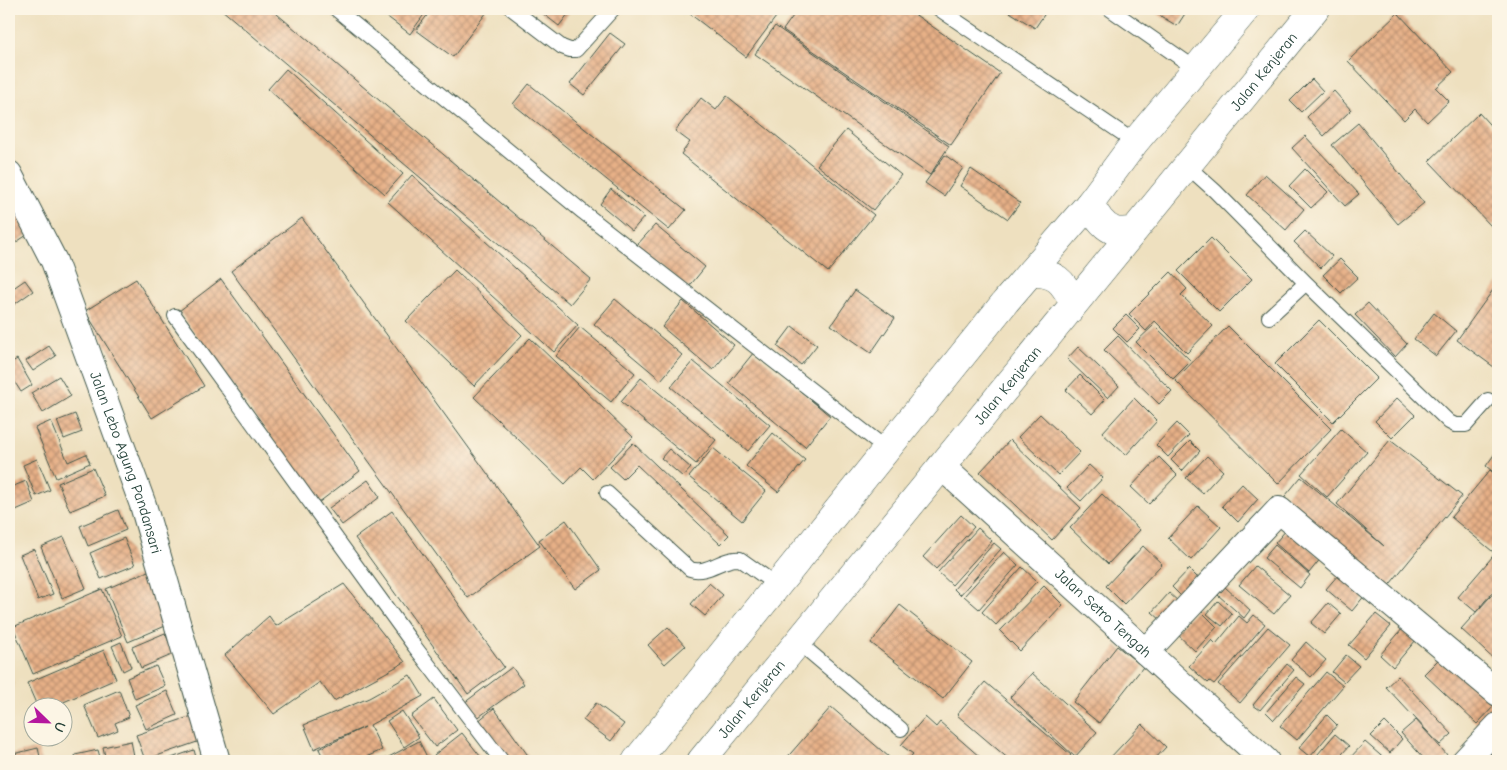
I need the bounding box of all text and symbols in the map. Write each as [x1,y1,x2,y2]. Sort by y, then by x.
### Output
street label: Jalan Kenjeran [1227,29,1301,114]
street label: Jalan Kenjeran [970,342,1045,428]
street label: Jalan Lebo Agung Pandansari [86,369,166,556]
street label: Jalan Setro Tengah [1051,565,1155,661]
street label: Jalan Kenjeran [714,656,789,742]
north arrow [22,698,72,748]
text: U [50,719,69,735]

